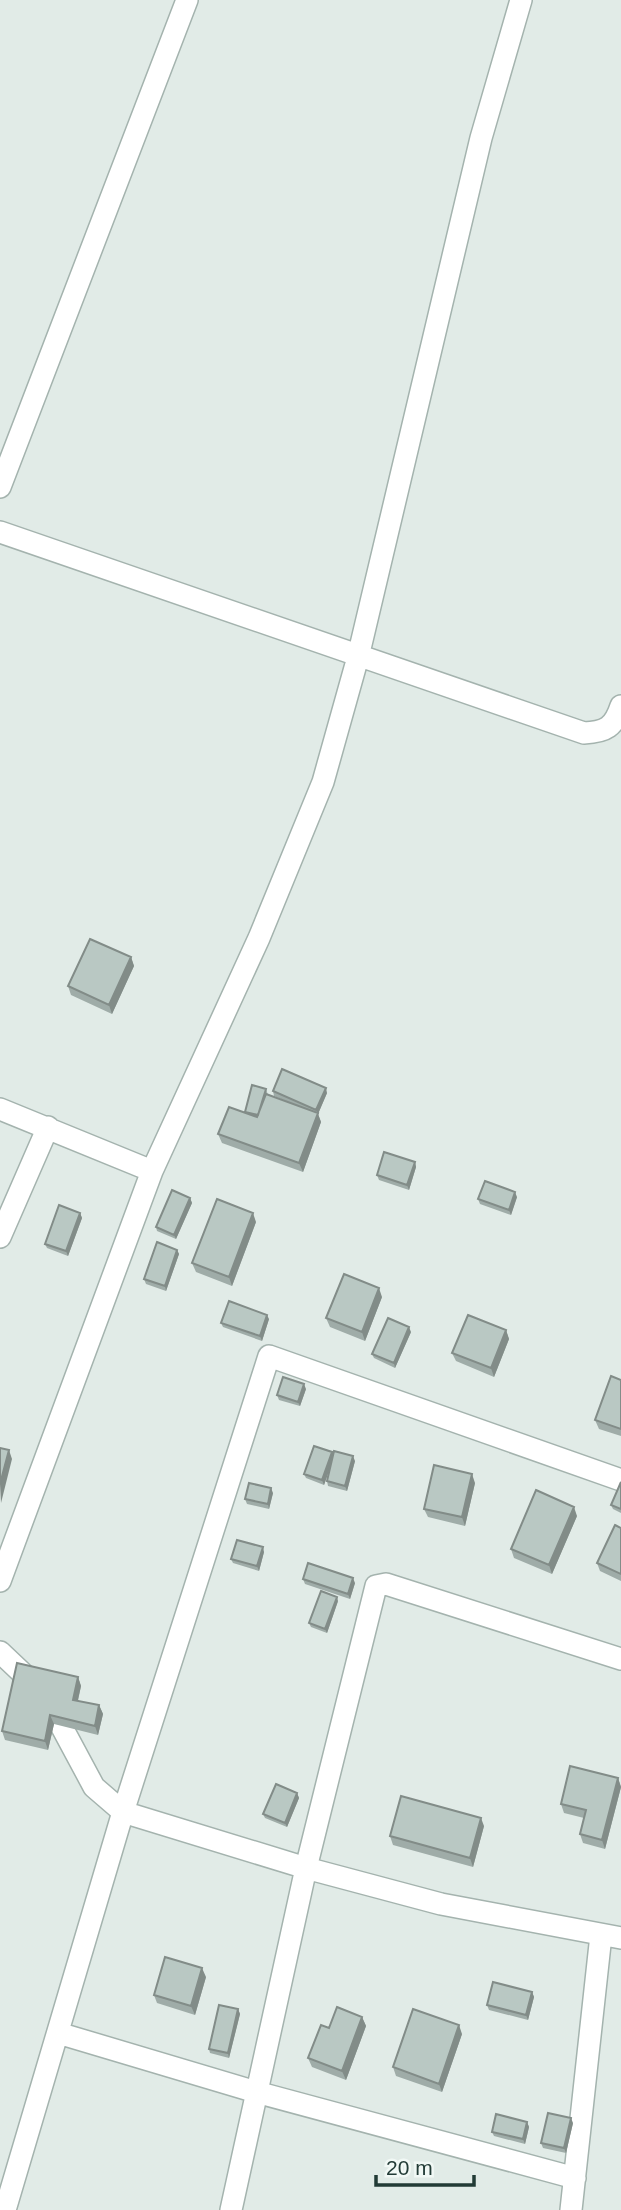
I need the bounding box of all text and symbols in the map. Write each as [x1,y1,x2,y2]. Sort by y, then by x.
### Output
scale bar [376,2144,474,2188]
text: 20 m [386,2156,433,2179]

